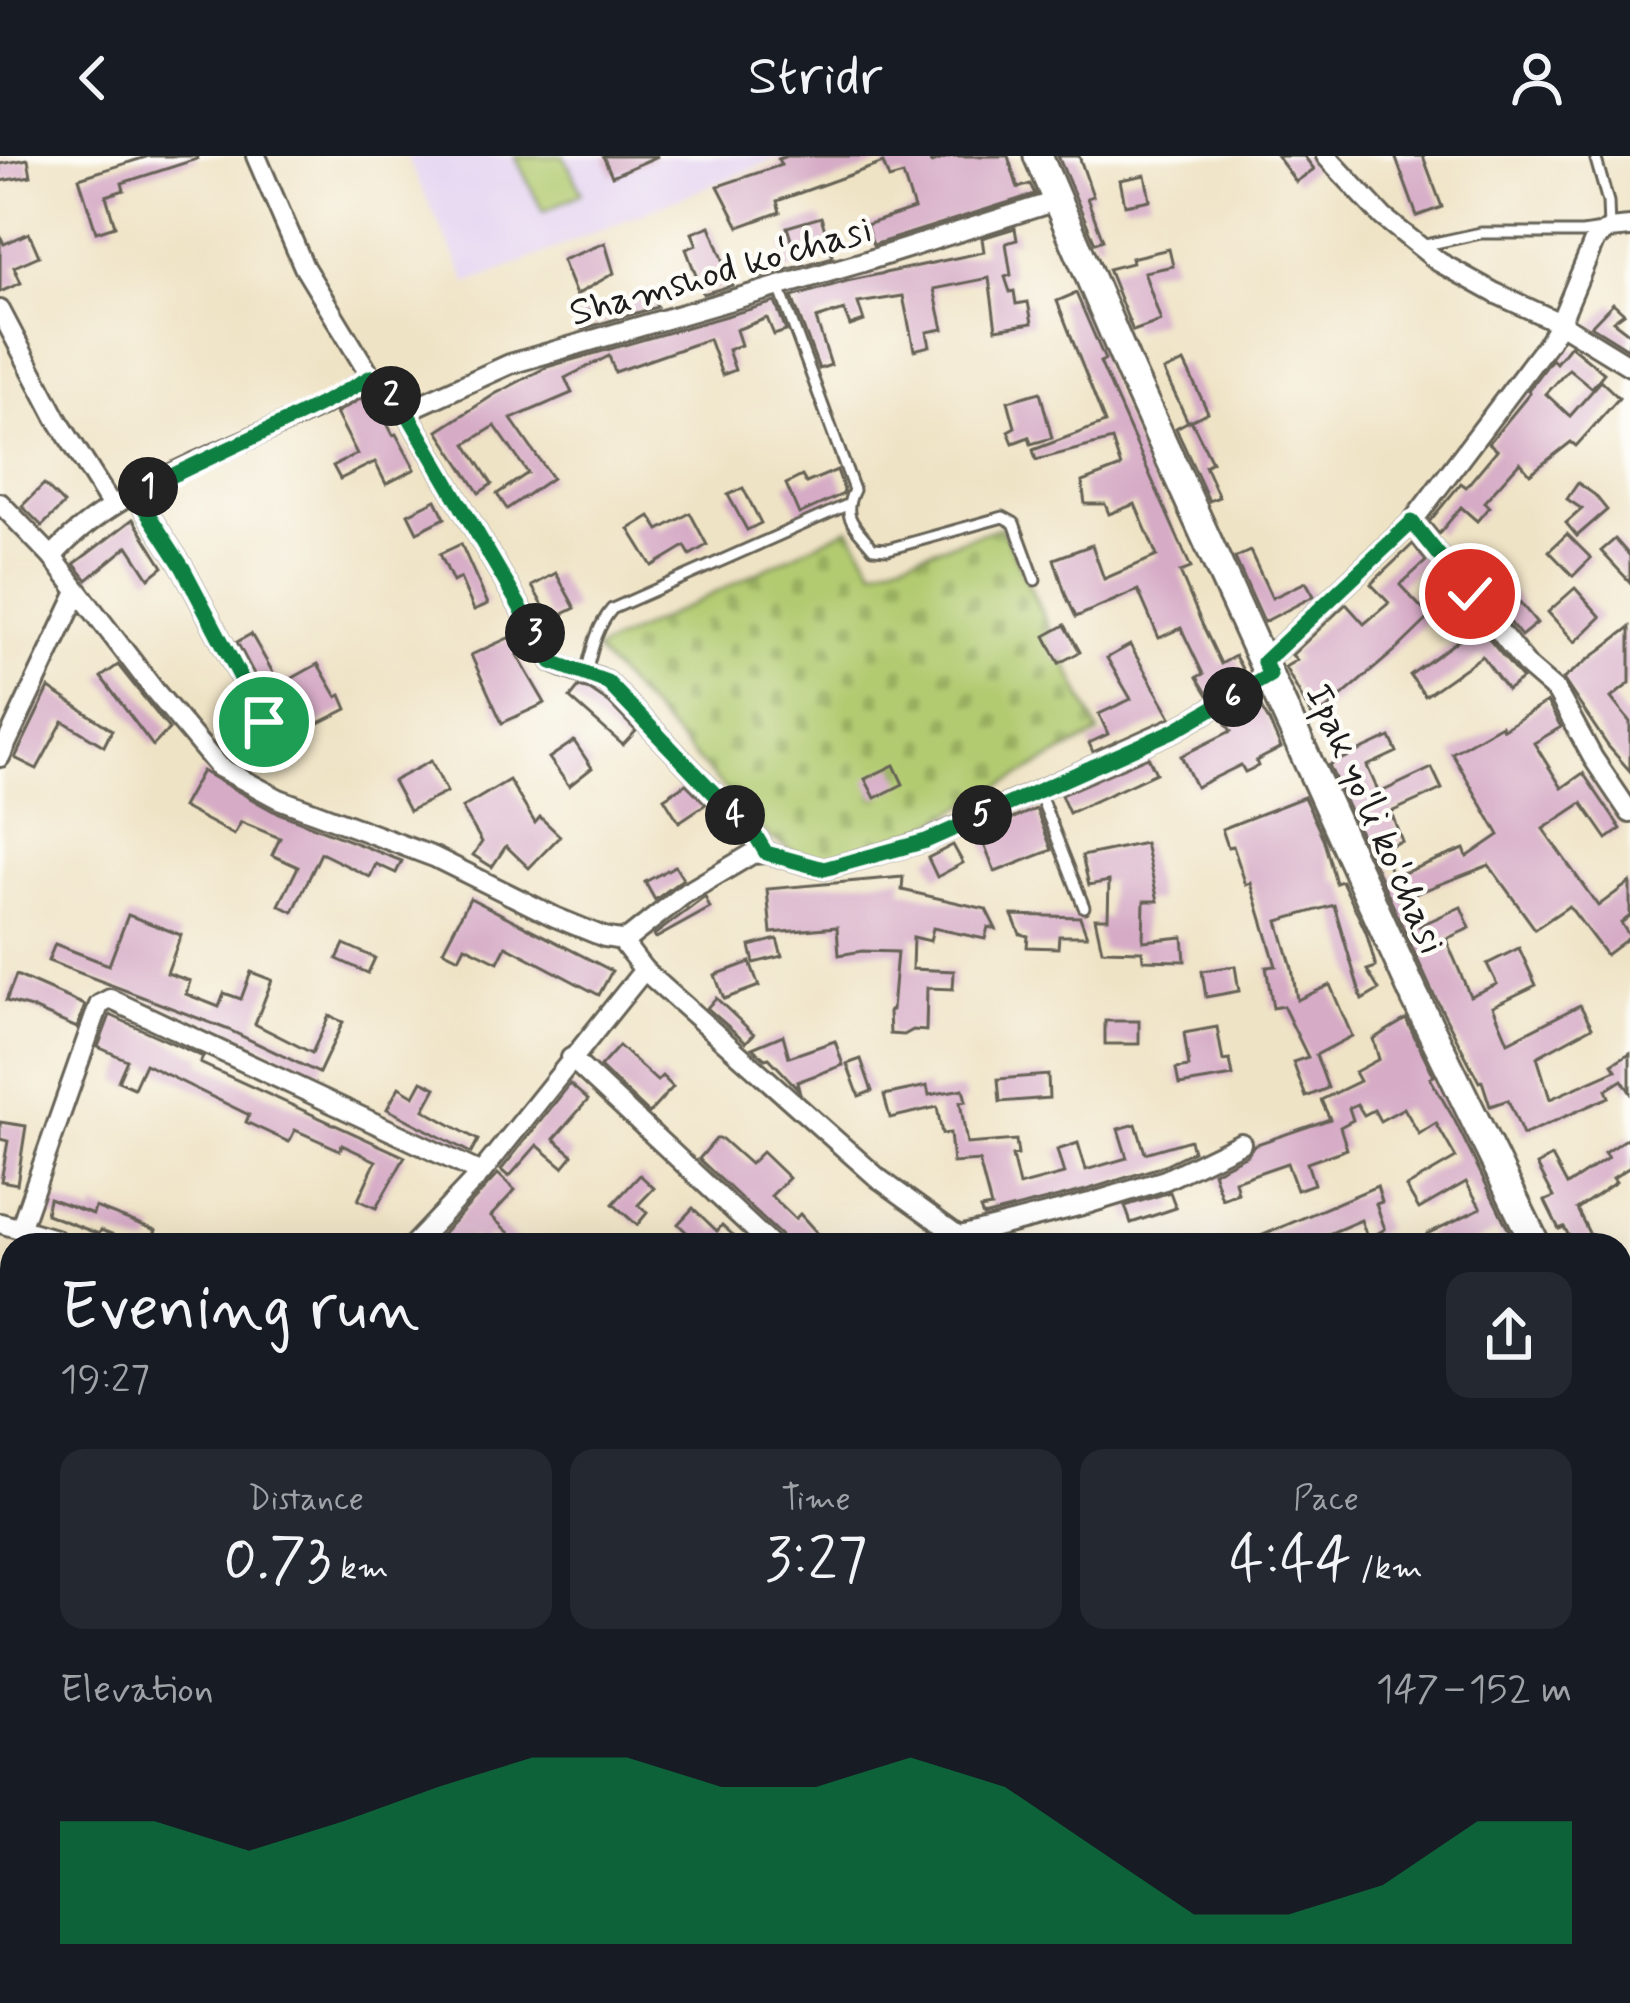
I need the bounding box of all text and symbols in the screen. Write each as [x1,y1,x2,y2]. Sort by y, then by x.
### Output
text: Stridr [748,43,882,114]
icon: back [60,45,126,111]
icon: person [1504,45,1570,111]
street label: Shamshod koʻchasi [564,205,878,340]
pin: 2 [361,366,421,426]
text: 2 [383,374,399,418]
pin: 1 [118,457,178,517]
text: 1 [141,465,155,509]
pin [1419,543,1521,645]
icon: check [1437,561,1503,627]
pin: 3 [505,603,565,663]
text: 3 [528,611,542,655]
pin: 6 [1203,667,1263,727]
pin [213,671,315,773]
text: 6 [1225,675,1241,719]
street label: Ipak yo'li ko'chasi [1291,676,1456,963]
icon: arrive [231,689,297,755]
pin: 4 [705,785,765,845]
pin: 5 [952,785,1012,845]
text: 4 [725,793,745,837]
text: 5 [972,793,992,837]
text: Evening run [60,1267,420,1353]
button: share [1446,1272,1572,1398]
text: 19:27 [60,1355,150,1406]
text: Distance [248,1478,364,1522]
text: Time [781,1478,851,1522]
text: Pace [1293,1478,1359,1522]
text: 0.73 [224,1522,331,1601]
text: 3:27 [765,1522,867,1601]
text: 4:44 [1229,1522,1351,1601]
text: km [331,1547,388,1591]
text: /km [1351,1547,1423,1591]
text: Elevation [60,1665,214,1716]
text: 147–152 m [1376,1665,1572,1716]

